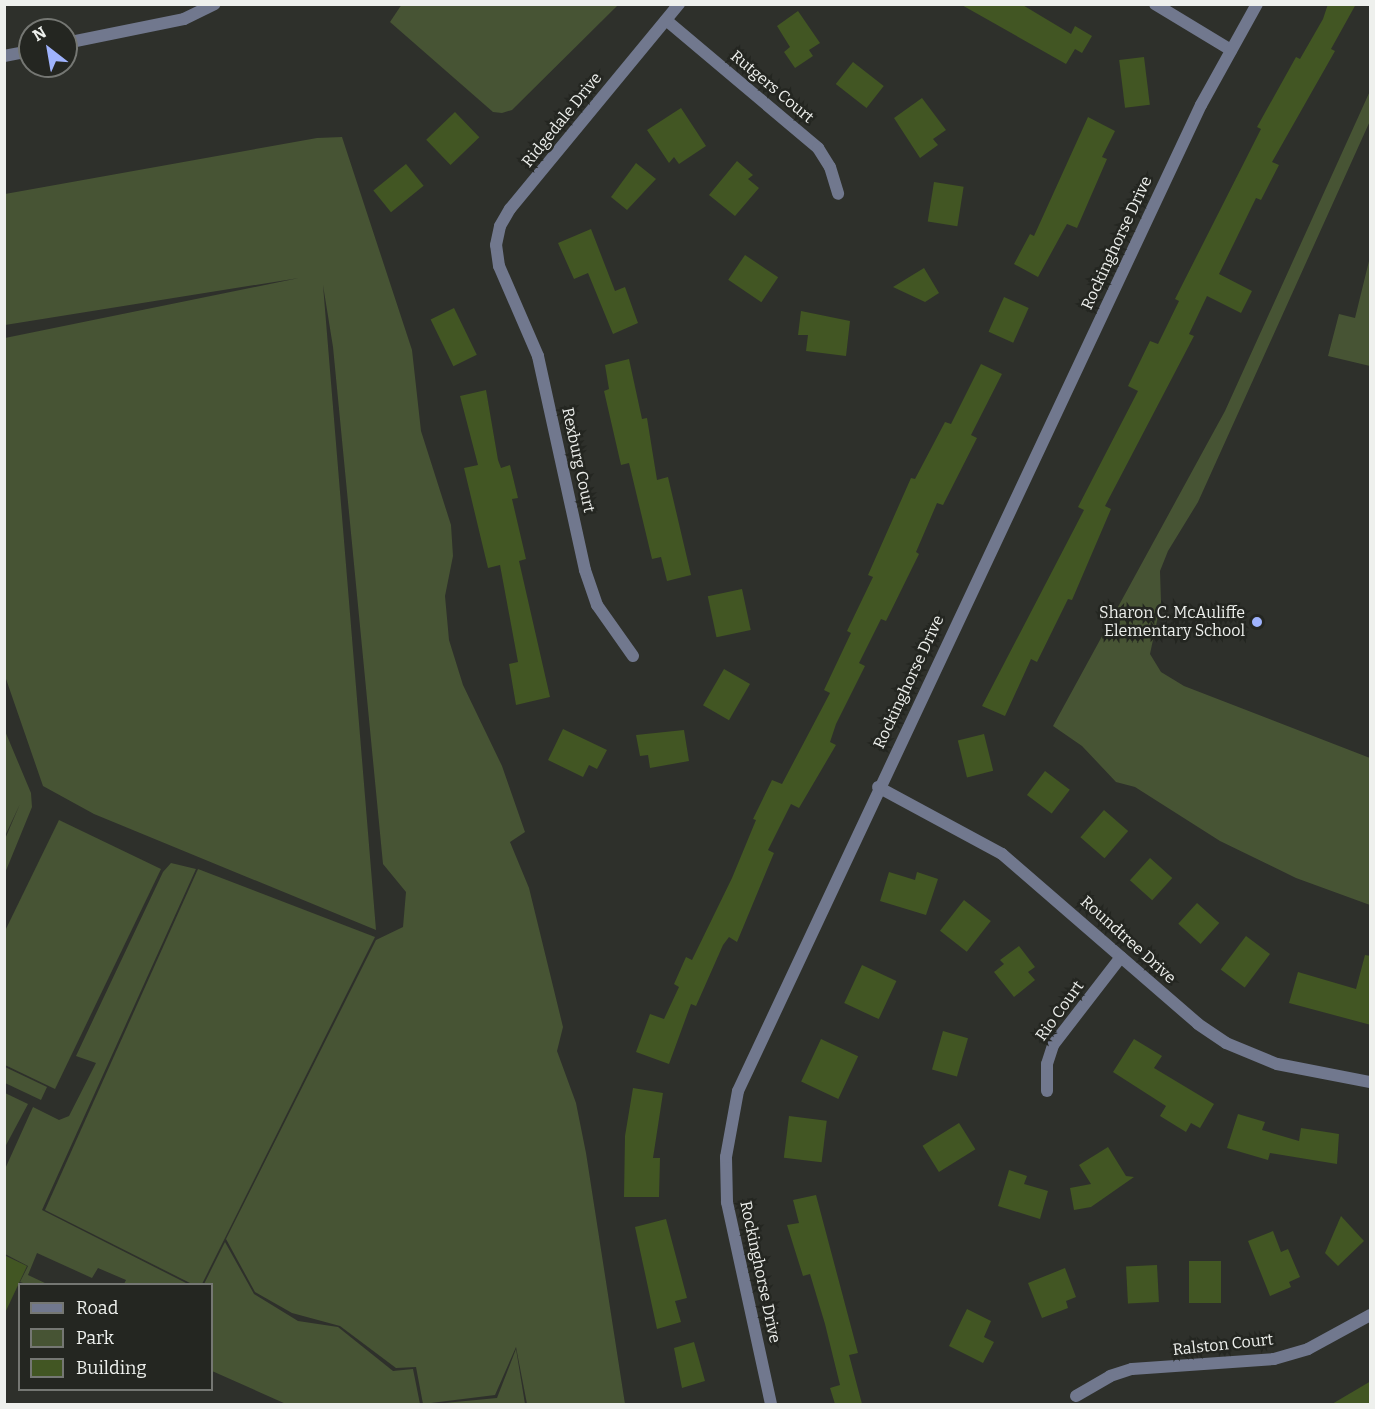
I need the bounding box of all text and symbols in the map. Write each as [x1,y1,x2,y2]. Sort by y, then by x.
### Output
north arrow [18,18,78,78]
text: N [29,23,50,45]
street label: Rutgers Court [726,47,818,127]
street label: Ridgedale Drive [518,69,606,171]
street label: Rockinghorse Drive [1078,173,1156,313]
street label: Rexburg Court [557,406,599,514]
place label: Sharon C. McAuliffe Elementary School [1099,603,1245,641]
street label: Rockinghorse Drive [870,612,948,752]
marker: Sharon C. McAuliffe Elementary School [1250,615,1264,629]
street label: Roundtree Drive [1076,892,1180,988]
street label: Rio Court [1032,977,1088,1045]
street label: Rockinghorse Drive [736,1199,784,1345]
legend [18,1283,213,1391]
text: Road [76,1297,118,1319]
text: Park [76,1327,114,1349]
street label: Ralston Court [1172,1330,1274,1360]
text: Building [76,1357,147,1379]

